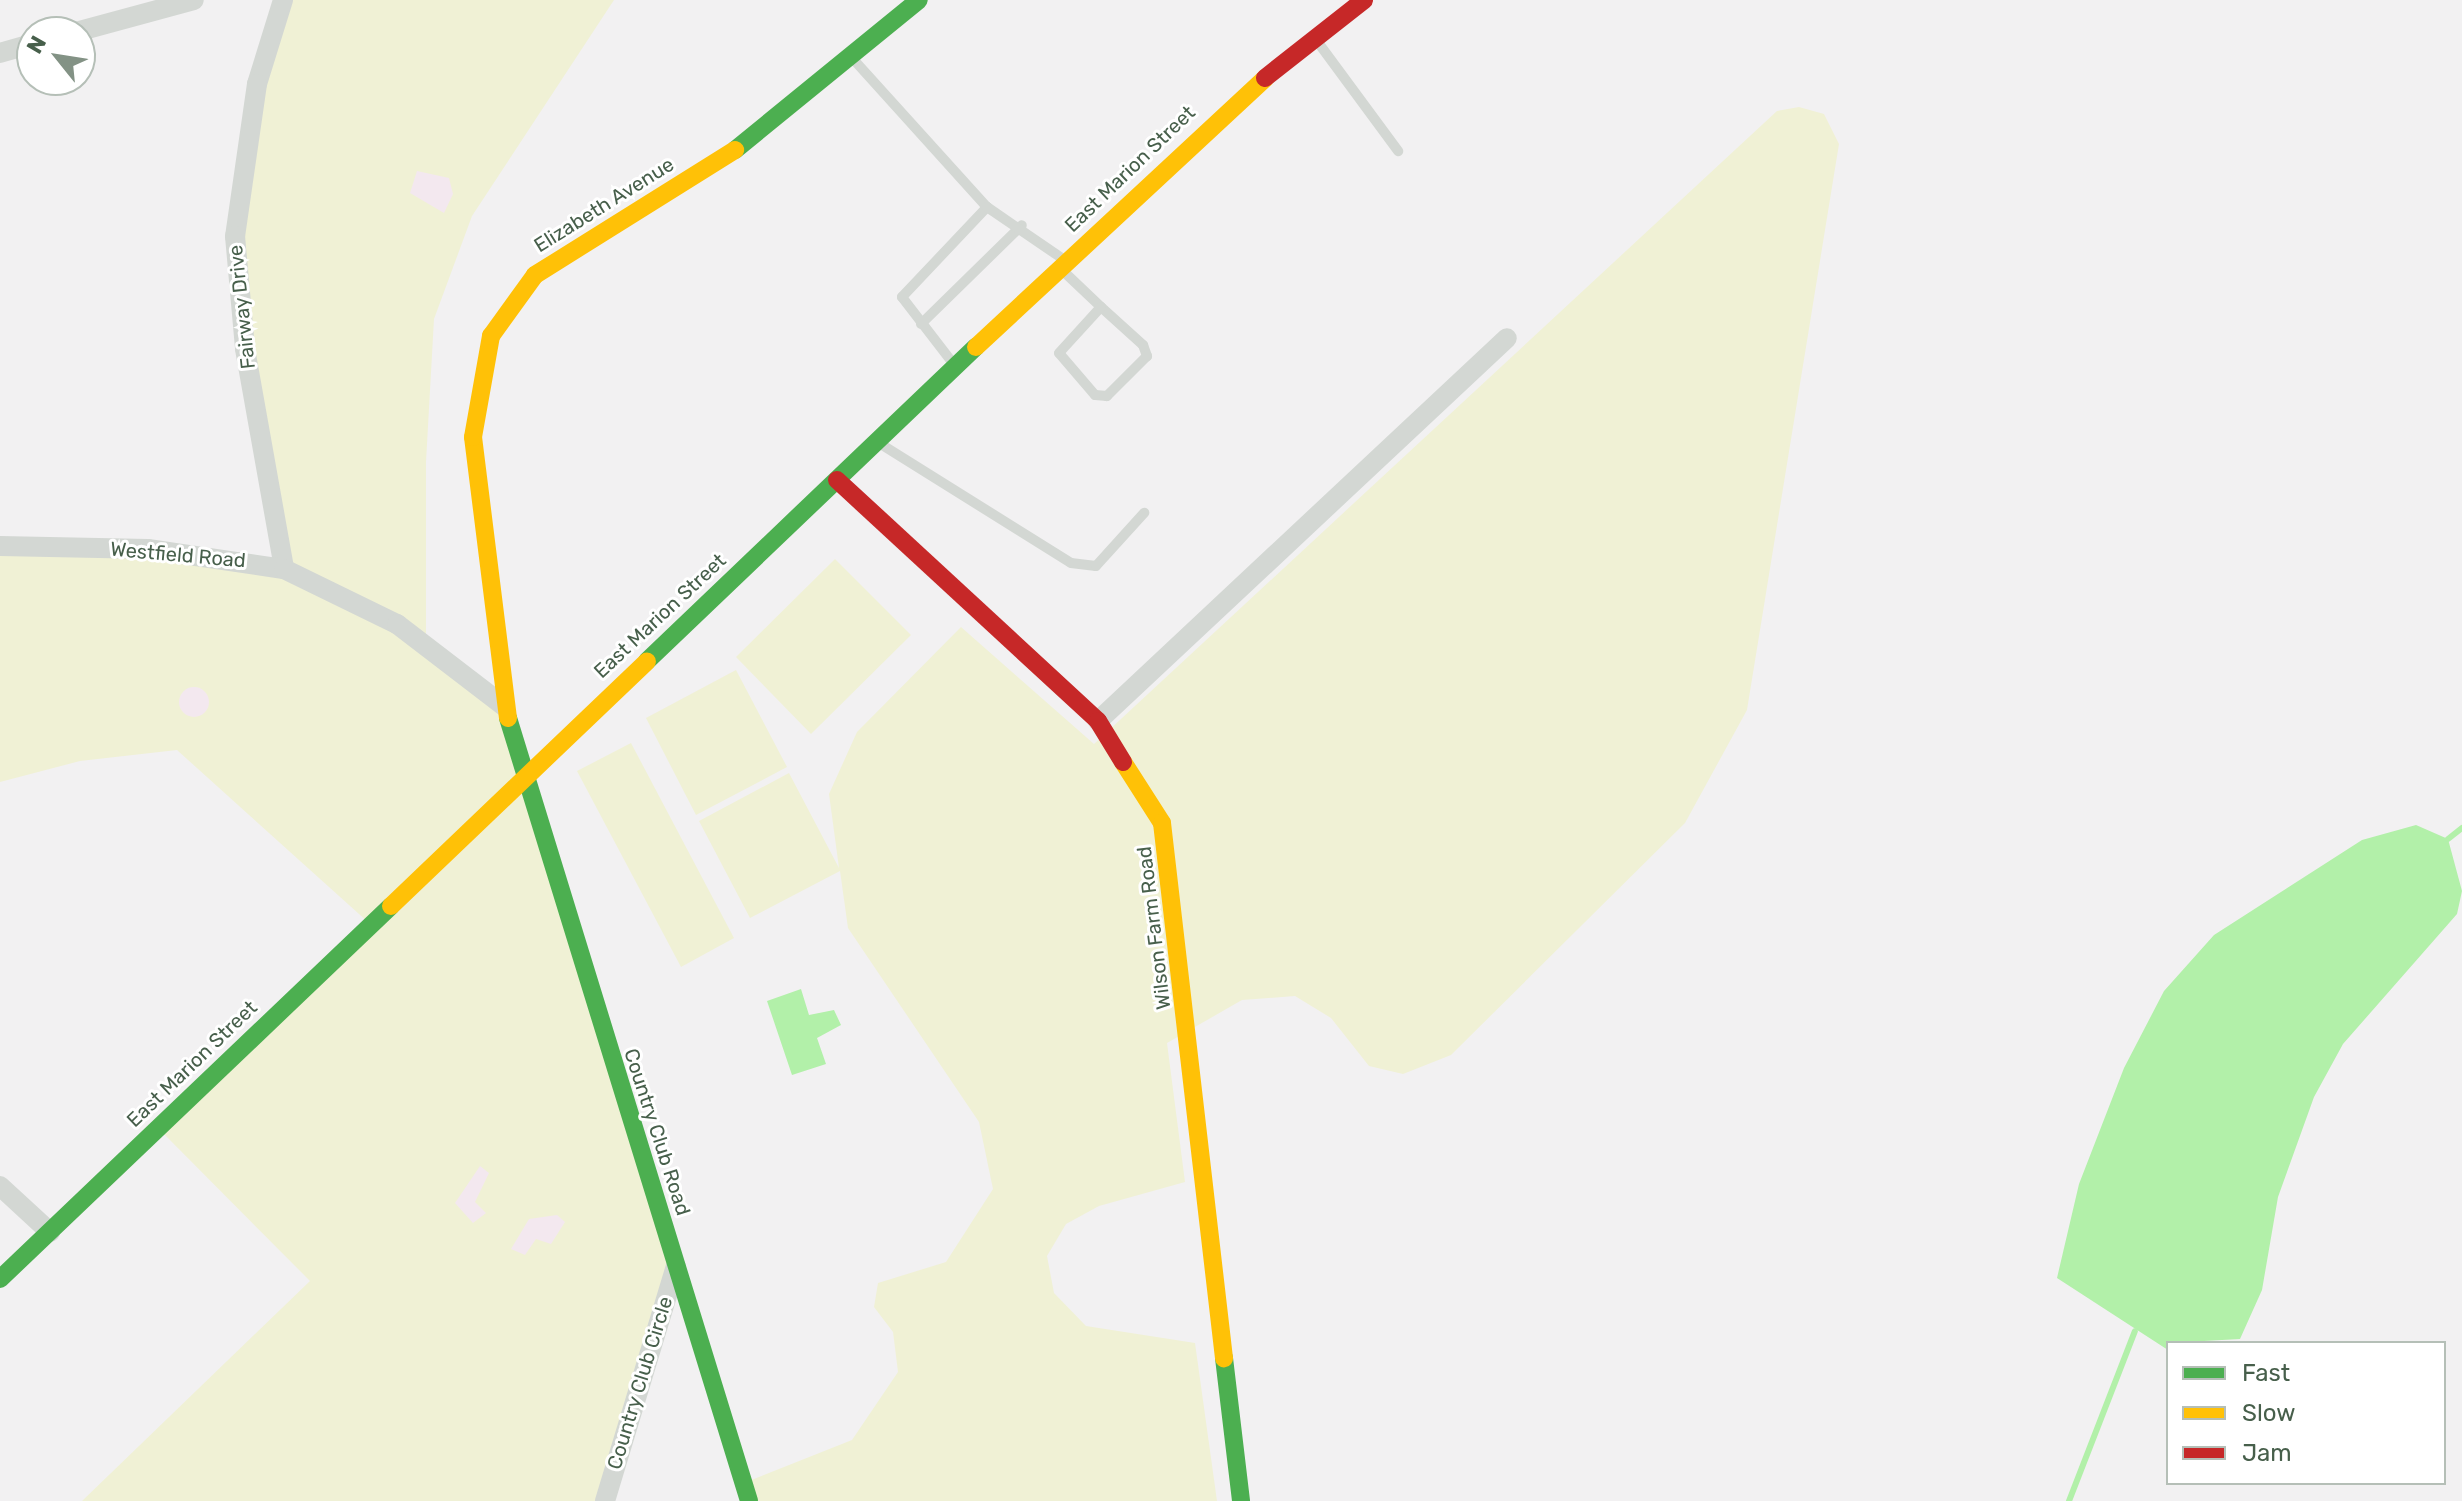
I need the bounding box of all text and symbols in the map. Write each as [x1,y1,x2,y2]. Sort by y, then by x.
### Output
north arrow [16,16,96,96]
text: N [21,31,52,58]
street label: East Marion Street [1060,101,1200,237]
street label: Elizabeth Avenue [529,152,679,258]
street label: Fairway Drive [224,243,260,371]
street label: Westfield Road [109,537,247,573]
street label: East Marion Street [589,549,731,683]
street label: Wilson Farm Road [1132,845,1176,1011]
street label: East Marion Street [122,996,262,1132]
street label: Country Club Road [619,1045,695,1219]
street label: Country Club Circle [602,1293,678,1473]
legend [2166,1341,2446,1485]
text: Fast [2242,1359,2290,1387]
text: Slow [2242,1399,2295,1427]
text: Jam [2242,1439,2292,1467]

